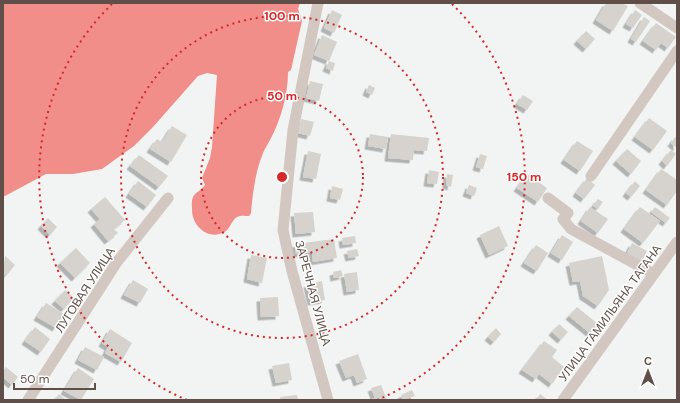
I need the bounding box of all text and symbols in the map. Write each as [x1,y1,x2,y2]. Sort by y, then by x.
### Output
text: 100 m [264,8,300,24]
text: 50 m [267,88,297,104]
text: 150 m [507,169,541,185]
centre of rings [275,170,289,184]
street label: ЗАРЕЧНАЯ УЛИЦА [291,239,335,347]
street label: УЛИЦА ГАМИЛЬЯНА ТАГАНА [555,241,665,385]
street label: ЛУГОВАЯ УЛИЦА [51,244,119,336]
north arrow [628,351,668,391]
text: С [644,354,652,368]
scale bar [14,365,95,391]
text: 50 m [20,371,49,387]

